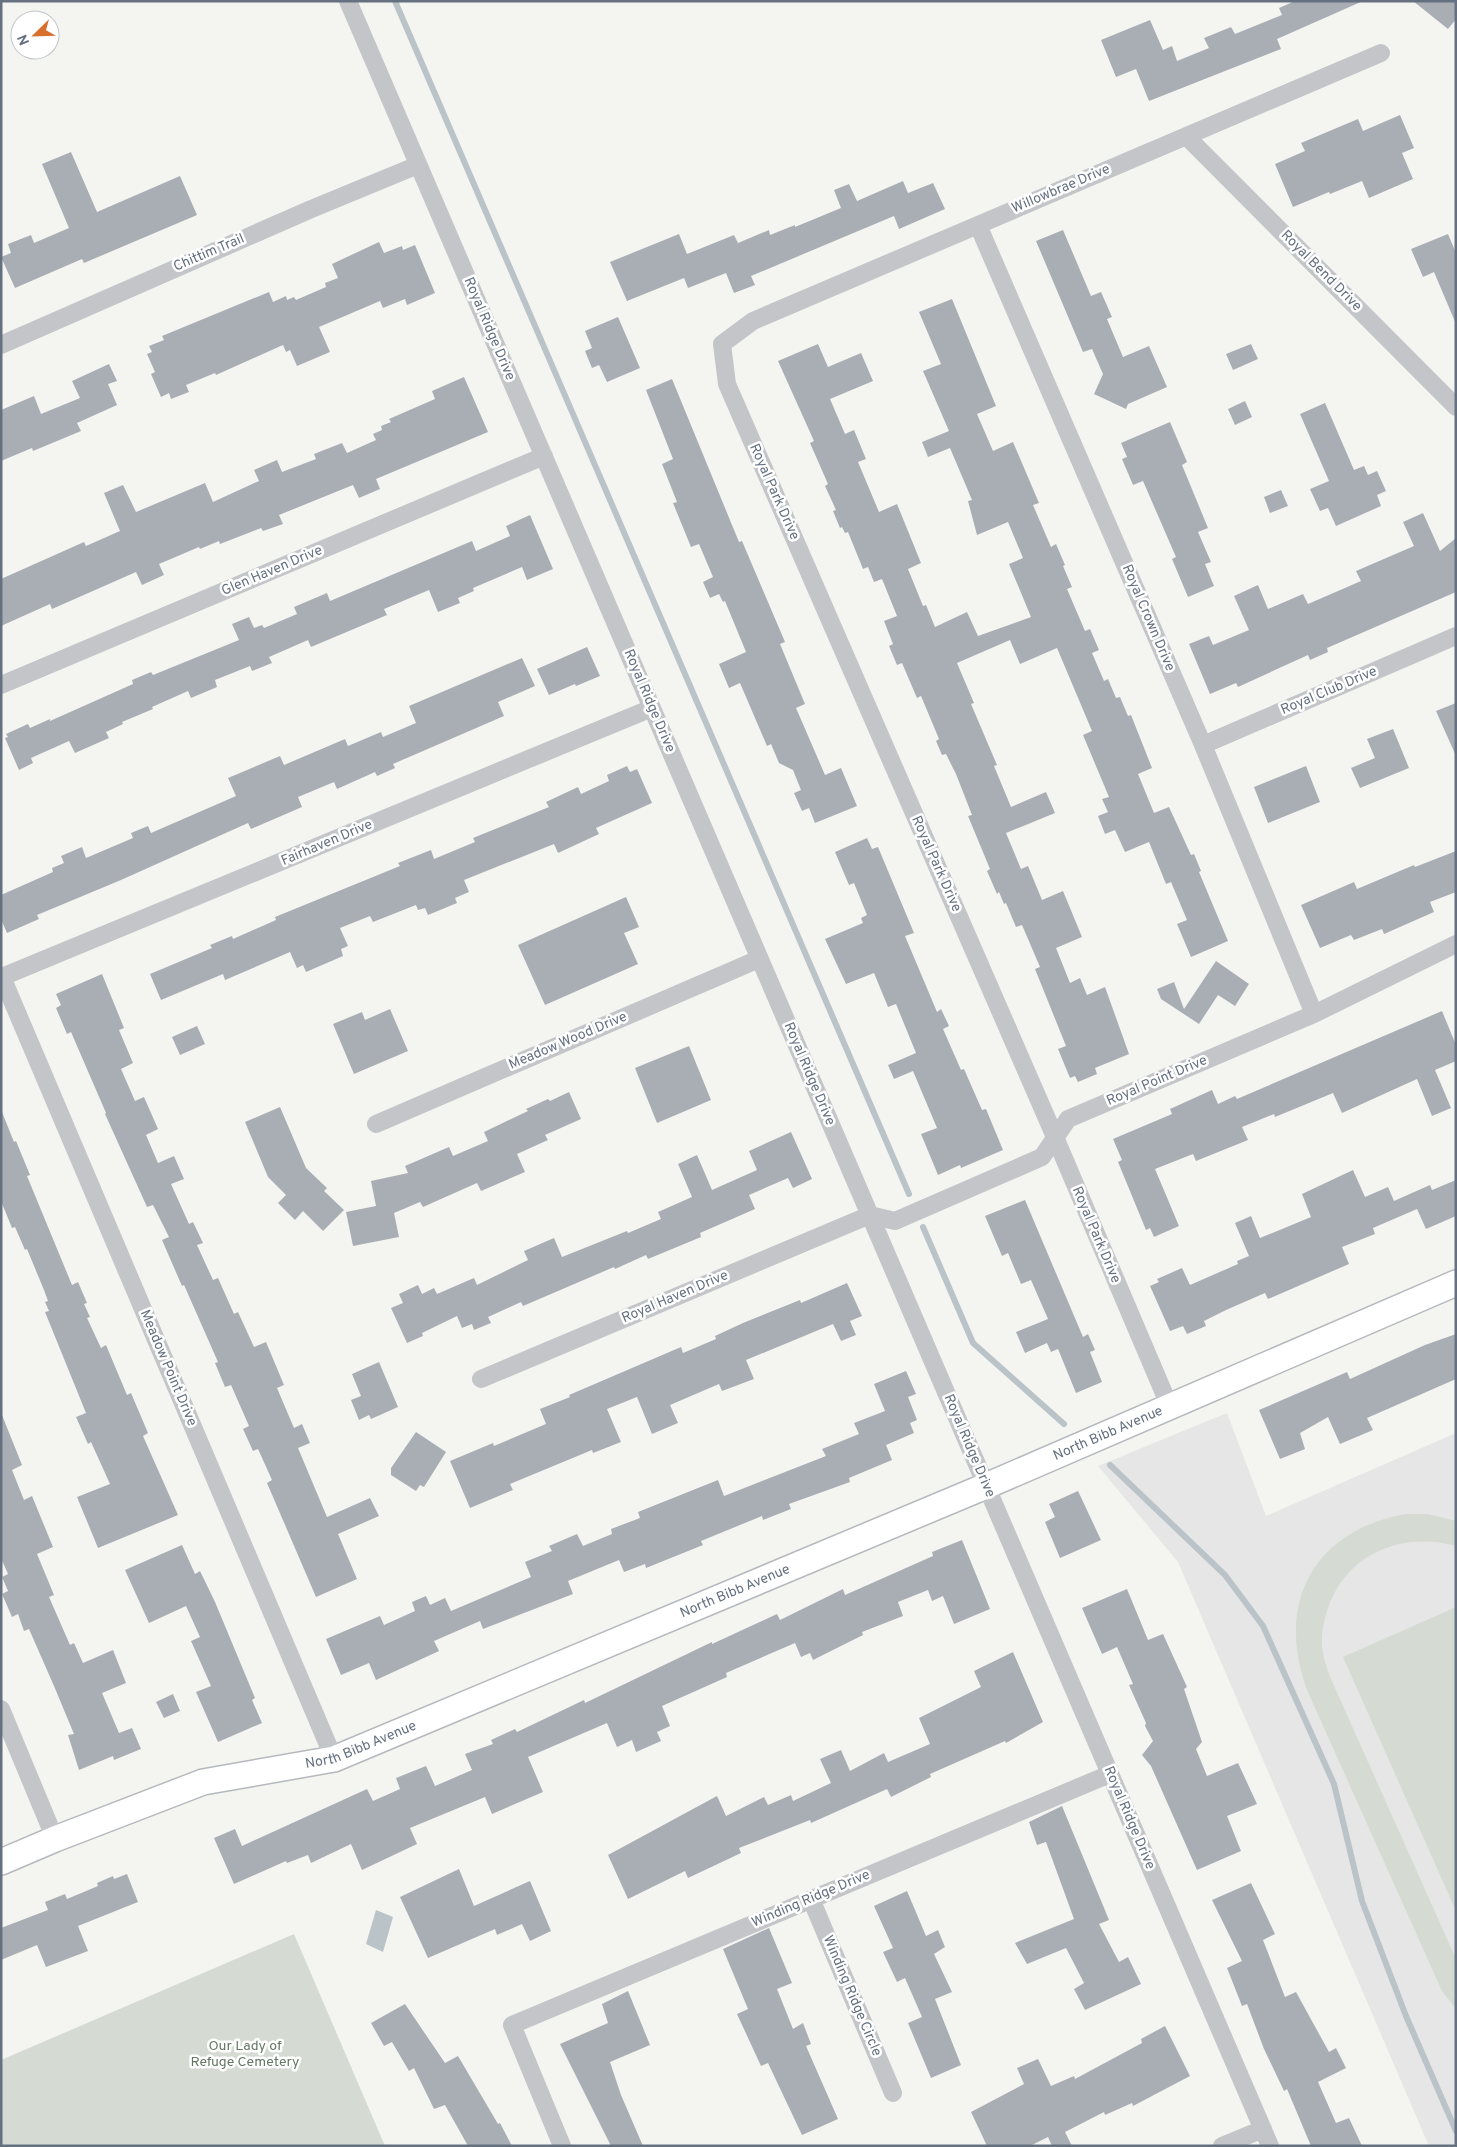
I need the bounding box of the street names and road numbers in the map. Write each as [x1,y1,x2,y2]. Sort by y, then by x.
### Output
street label: Willowbrae Drive [1009,161,1113,217]
street label: Royal Bend Drive [1277,227,1365,315]
street label: Chittim Trail [171,230,247,276]
street label: Royal Ridge Drive [460,275,518,383]
street label: Royal Park Drive [745,441,803,543]
street label: Glen Haven Drive [219,542,325,600]
street label: Royal Crown Drive [1118,562,1178,674]
street label: Royal Ridge Drive [620,647,678,755]
street label: Royal Club Drive [1278,663,1380,719]
street label: Royal Park Drive [907,813,965,915]
street label: Fairhaven Drive [279,816,375,870]
street label: Meadow Wood Drive [506,1008,630,1074]
street label: Royal Ridge Drive [780,1020,838,1128]
street label: Royal Point Drive [1104,1052,1210,1110]
street label: Royal Park Drive [1068,1184,1124,1286]
street label: Royal Haven Drive [619,1267,731,1327]
street label: Meadow Point Drive [136,1307,200,1429]
street label: Royal Ridge Drive [940,1392,998,1500]
street label: North Bibb Avenue [1051,1402,1165,1464]
street label: North Bibb Avenue [677,1561,793,1622]
street label: North Bibb Avenue [304,1717,419,1772]
street label: Royal Ridge Drive [1100,1764,1158,1872]
street label: Winding Ridge Drive [749,1866,873,1932]
street label: Winding Ridge Circle [819,1933,885,2059]

